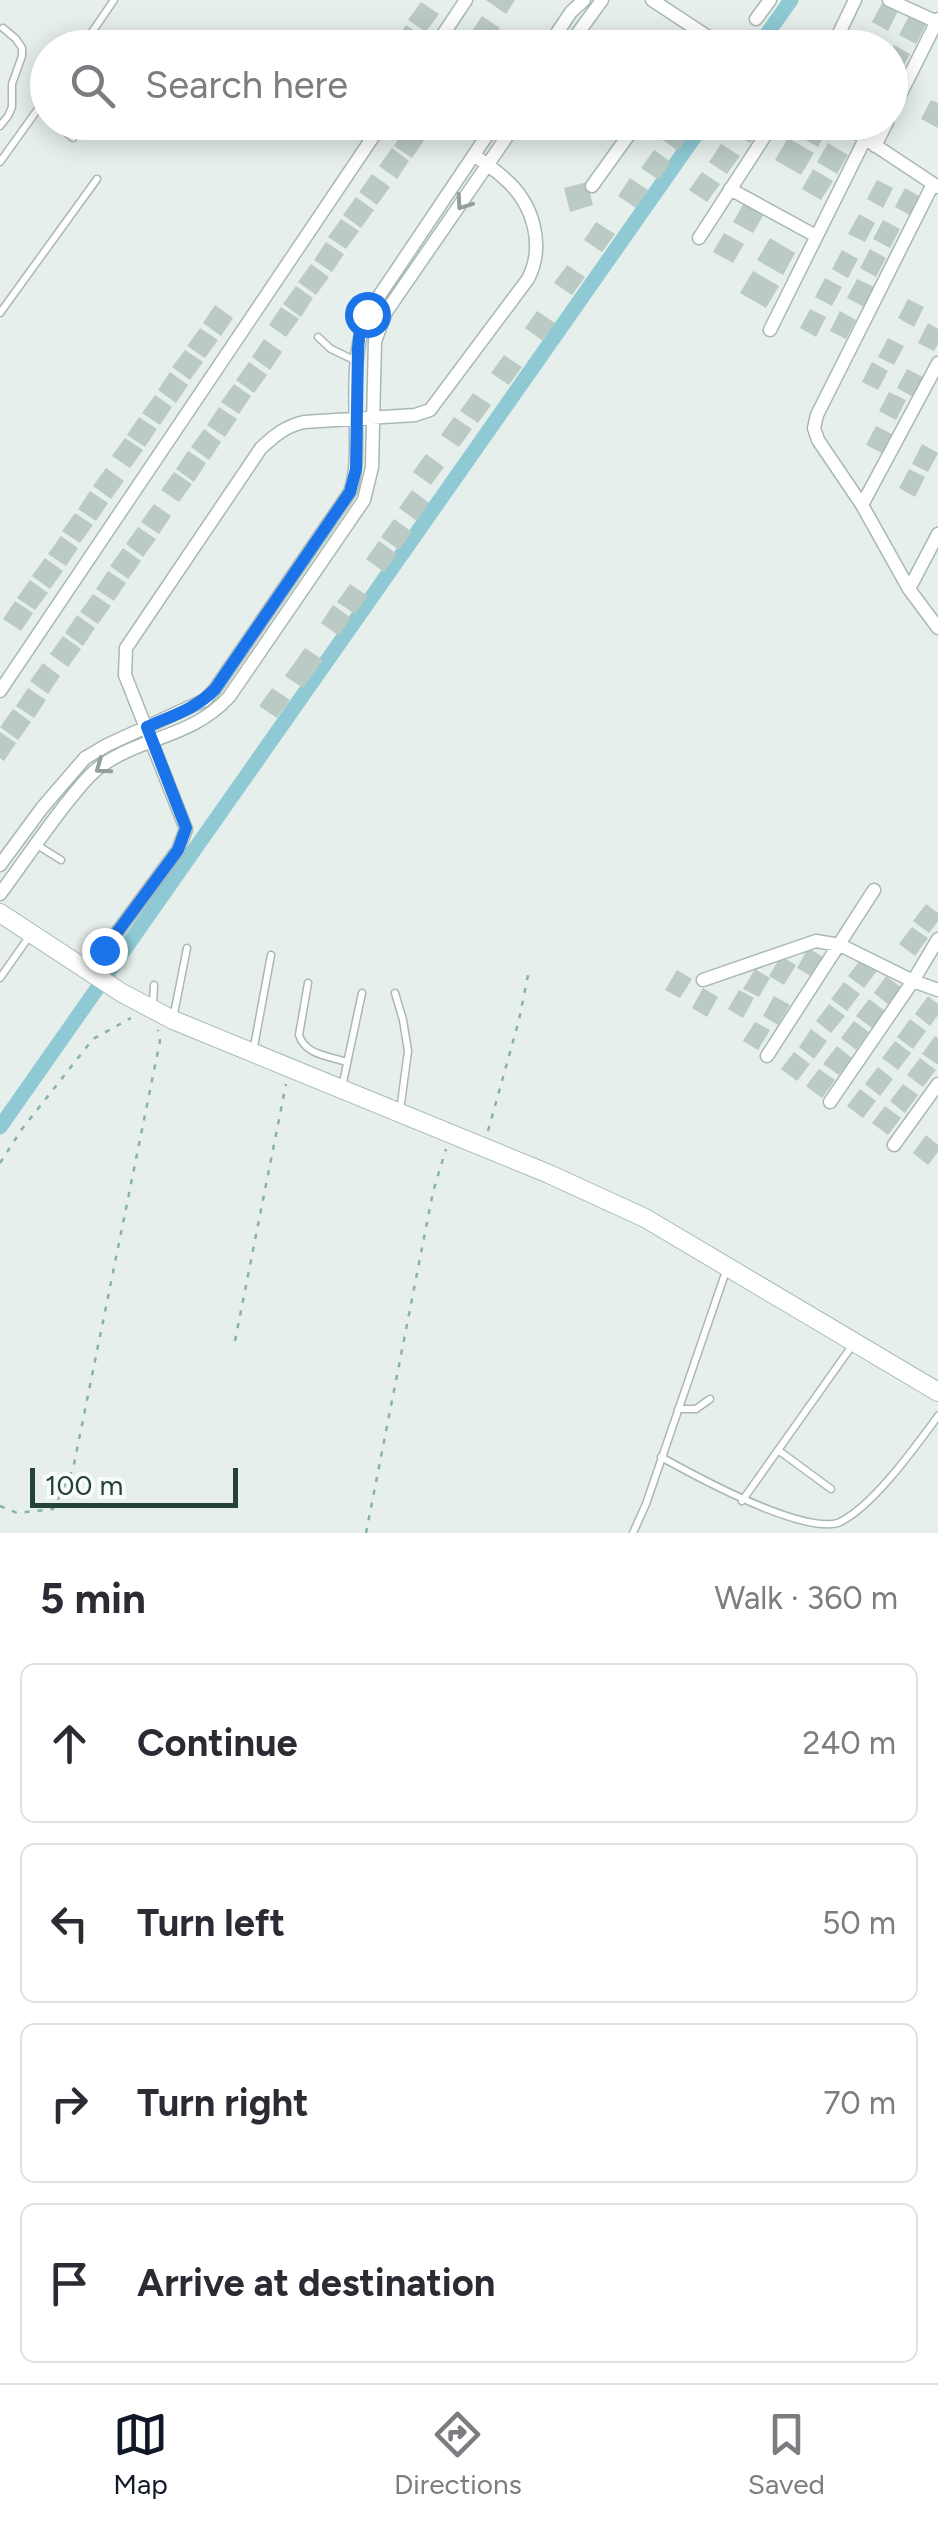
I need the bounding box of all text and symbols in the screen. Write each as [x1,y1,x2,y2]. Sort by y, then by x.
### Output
search box [30,30,908,140]
icon: search [65,58,120,113]
text: Search here [145,62,348,108]
one-way arrow [457,192,474,210]
route start [345,292,391,338]
one-way arrow [95,755,113,772]
route end [82,928,128,974]
scale bar [30,1463,238,1508]
text: 100 m [45,1468,123,1502]
text: 5 min [40,1573,146,1624]
text: Walk · 360 m [715,1579,898,1617]
icon: ahead [42,1716,97,1771]
text: Continue [137,1720,298,1766]
text: 240 m [803,1724,896,1762]
icon: left [42,1896,97,1951]
text: Turn left [137,1900,285,1946]
text: 50 m [822,1904,896,1942]
icon: right [42,2076,97,2131]
text: Turn right [137,2080,309,2126]
text: 70 m [823,2084,896,2122]
icon: arrive [42,2256,97,2311]
text: Arrive at destination [137,2260,495,2306]
tab: Map [113,2407,168,2501]
tab: Directions [394,2407,522,2501]
tab: Saved [748,2407,825,2501]

